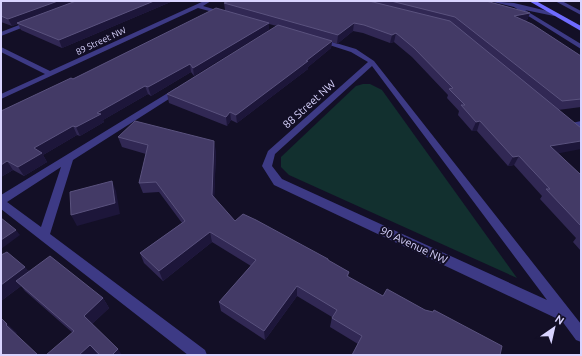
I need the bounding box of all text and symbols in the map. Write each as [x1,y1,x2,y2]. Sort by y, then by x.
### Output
street label: 89 Street NW [74,25,128,57]
street label: 88 Street NW [280,77,338,131]
street label: 90 Avenue NW [379,224,449,266]
north arrow [534,308,574,348]
text: N [553,312,566,327]

